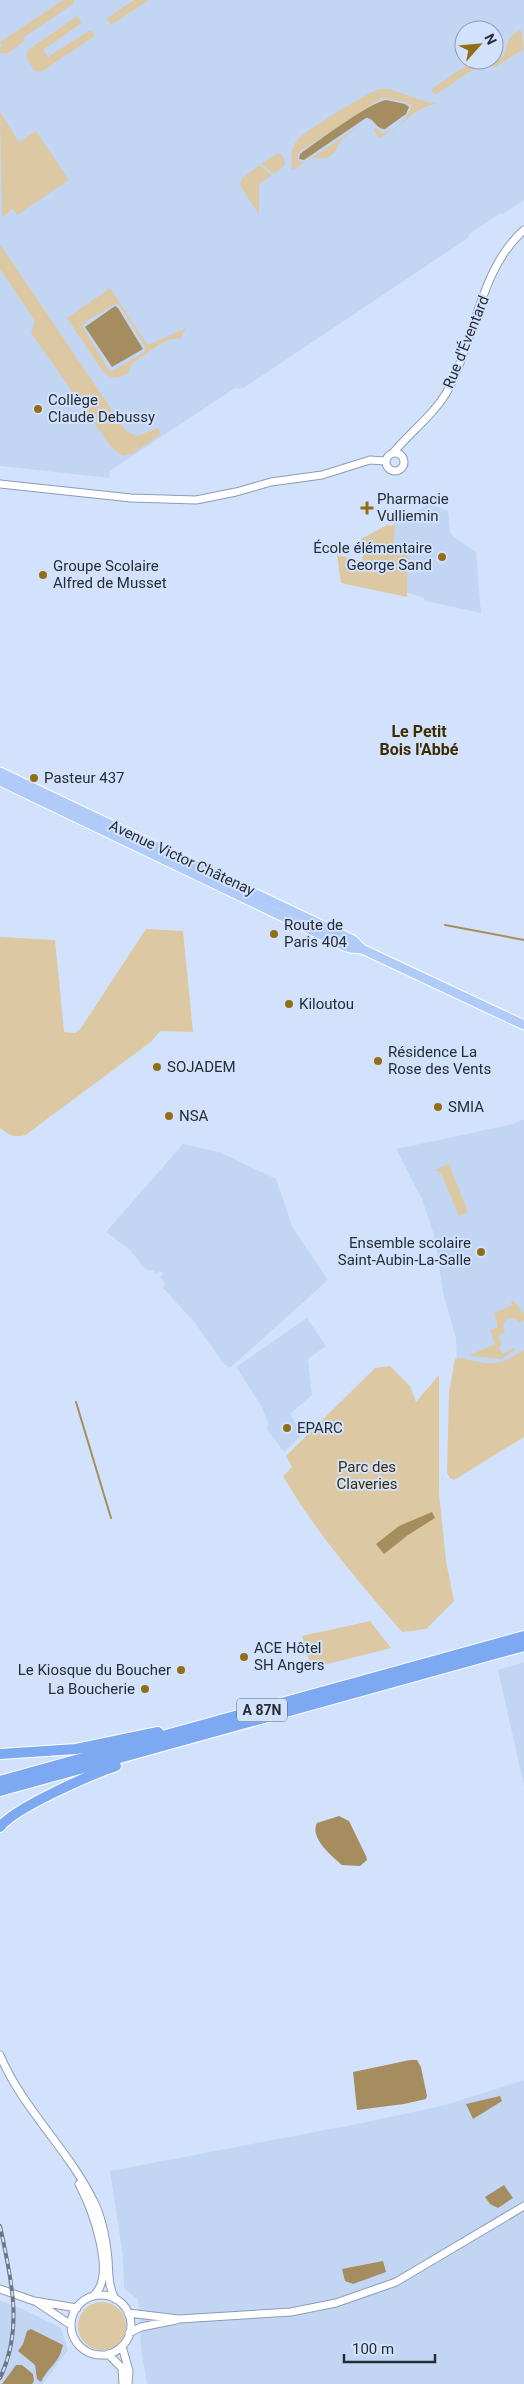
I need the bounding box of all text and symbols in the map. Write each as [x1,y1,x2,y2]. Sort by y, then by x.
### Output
north arrow [454,20,504,70]
text: N [481,31,500,47]
street label: Rue d'Éventard [439,293,493,391]
place label: Collège Claude Debussy [48,391,155,426]
marker: Collège Claude Debussy [32,403,44,415]
place label: Pharmacie Vulliemin [377,490,449,525]
marker: Pharmacie Vulliemin [361,502,373,514]
place label: École élémentaire George Sand [313,539,432,574]
marker: École élémentaire George Sand [436,551,448,563]
place label: Groupe Scolaire Alfred de Musset [53,557,167,592]
marker: Groupe Scolaire Alfred de Musset [37,569,49,581]
district label: Le Petit Bois l'Abbé [380,722,459,759]
place label: Pasteur 437 [44,769,125,787]
marker: Pasteur 437 [28,772,40,784]
street label: Avenue Victor Châtenay [106,816,258,900]
place label: Route de Paris 404 [284,916,348,951]
marker: Route de Paris 404 [268,928,280,940]
place label: Kiloutou [299,995,354,1013]
marker: Kiloutou [283,998,295,1010]
place label: Résidence La Rose des Vents [388,1043,491,1078]
marker: Résidence La Rose des Vents [372,1055,384,1067]
place label: SOJADEM [167,1058,236,1076]
marker: SOJADEM [151,1061,163,1073]
place label: SMIA [448,1098,484,1116]
marker: SMIA [432,1101,444,1113]
place label: NSA [179,1107,209,1125]
marker: NSA [163,1110,175,1122]
place label: Ensemble scolaire Saint-Aubin-La-Salle [338,1234,471,1269]
marker: Ensemble scolaire Saint-Aubin-La-Salle [475,1246,487,1258]
place label: EPARC [297,1419,343,1437]
marker: EPARC [281,1422,293,1434]
park label: Parc des Claveries [336,1458,398,1493]
place label: ACE Hôtel SH Angers [254,1639,325,1674]
marker: ACE Hôtel SH Angers [238,1651,250,1663]
place label: Le Kiosque du Boucher [18,1661,171,1679]
marker: Le Kiosque du Boucher [175,1664,187,1676]
place label: La Boucherie [48,1680,135,1698]
marker: La Boucherie [139,1683,151,1695]
road number: A 87N [237,1698,287,1722]
scale bar [344,2332,435,2364]
text: 100 m [352,2340,394,2358]

